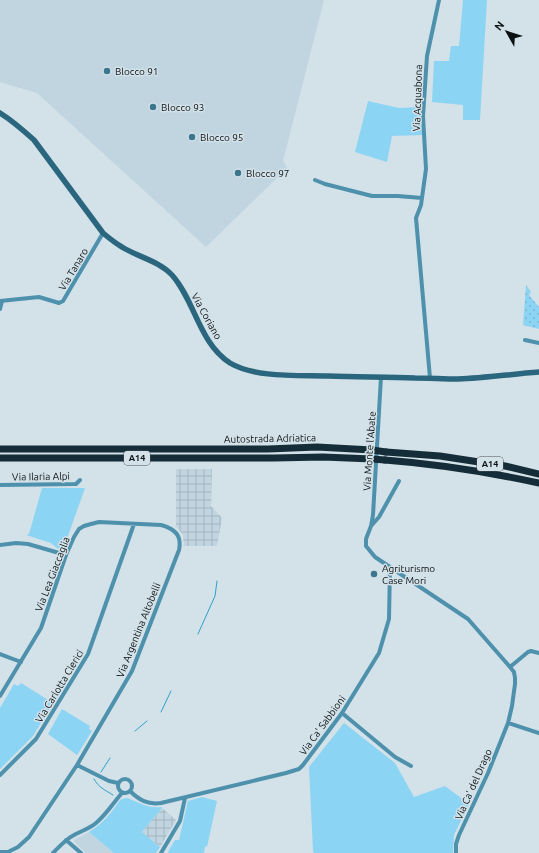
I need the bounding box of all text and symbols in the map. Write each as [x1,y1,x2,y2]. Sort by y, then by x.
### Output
north arrow [487,12,527,52]
text: N [492,19,506,33]
street label: Via Acquabona [411,64,424,132]
marker: Blocco 91 [102,66,112,76]
place label: Blocco 91 [115,66,158,77]
marker: Blocco 93 [148,102,158,112]
place label: Blocco 93 [161,102,204,113]
marker: Blocco 95 [187,132,197,142]
place label: Blocco 95 [200,132,243,143]
marker: Blocco 97 [233,168,243,178]
place label: Blocco 97 [246,168,289,179]
street label: Via Tanaro [57,246,90,292]
street label: Via Coriano [189,291,224,342]
street label: Via Monte l'Abate [361,411,378,491]
street label: Autostrada Adriatica [224,432,316,445]
road number: A14 [124,451,150,465]
road number: A14 [477,457,503,471]
street label: Via Ilaria Alpi [12,470,70,483]
street label: Via Lea Giaccaglia [33,535,72,613]
place label: Agriturismo Case Mori [382,563,435,586]
marker: Agriturismo Case Mori [369,569,379,579]
street label: Via Argentina Altobelli [114,581,163,679]
street label: Via Carlotta Clerici [33,648,85,725]
street label: Via Ca' Sabbioni [297,693,348,757]
street label: Via Ca' del Drago [453,747,494,821]

